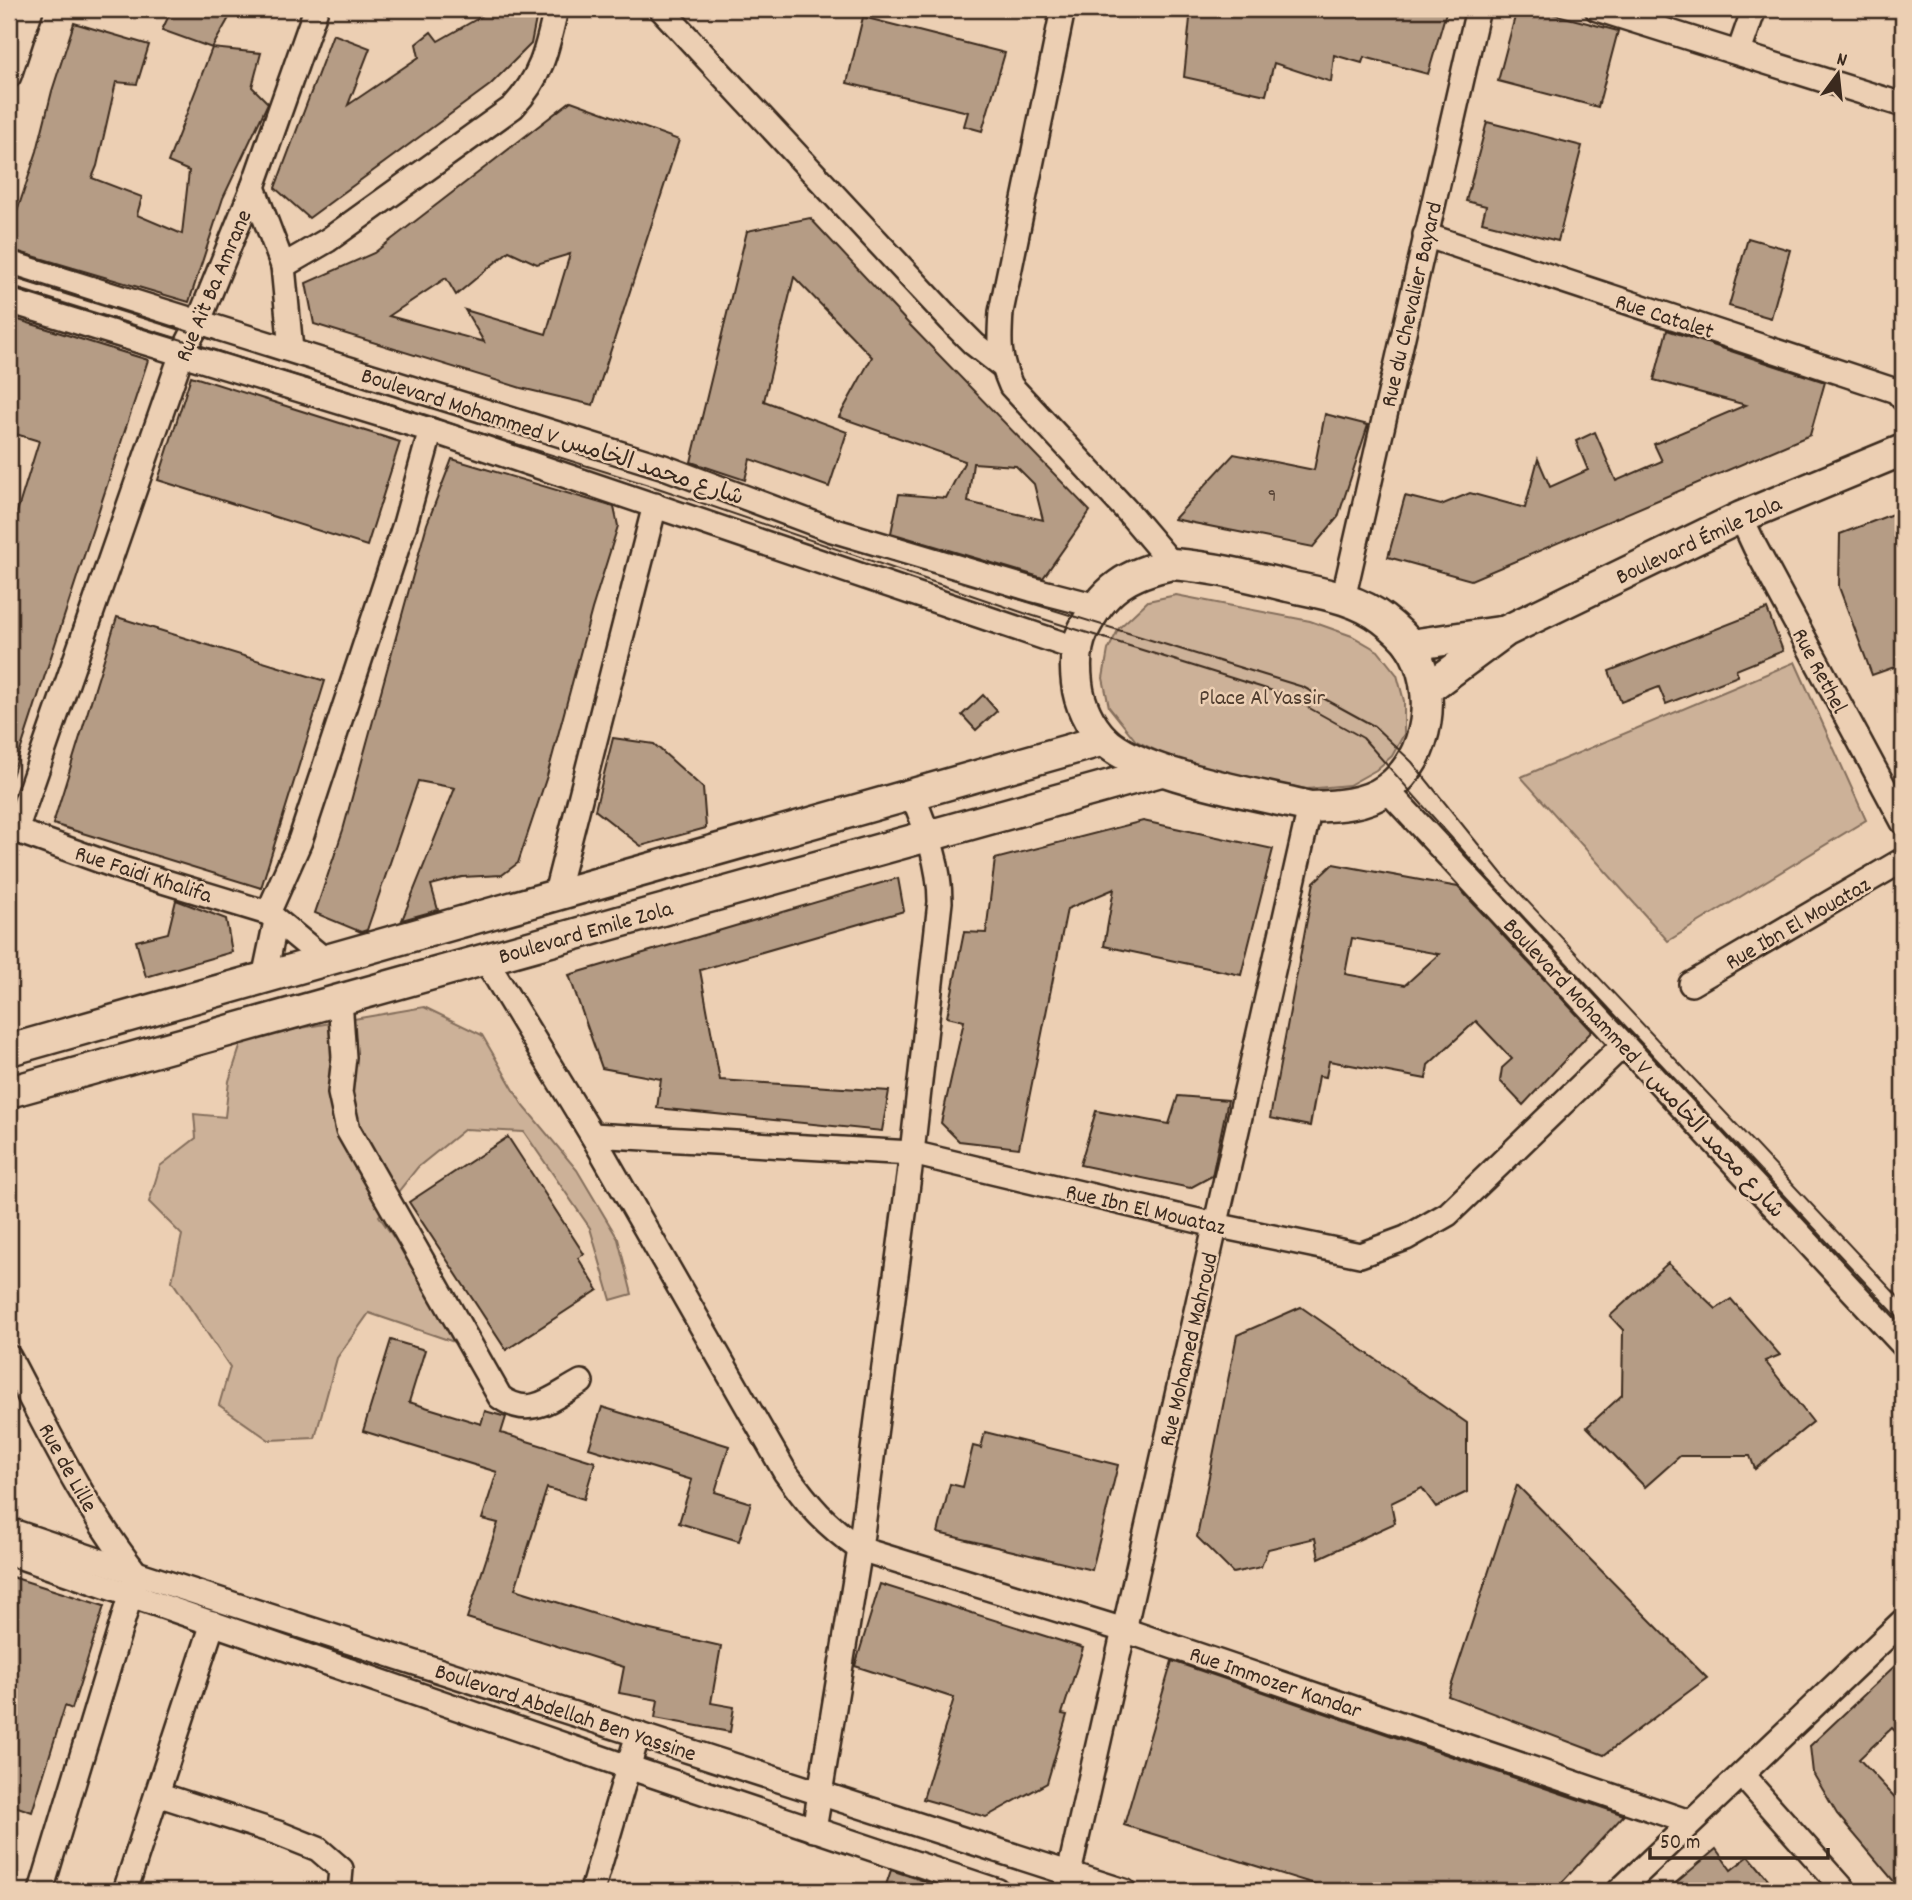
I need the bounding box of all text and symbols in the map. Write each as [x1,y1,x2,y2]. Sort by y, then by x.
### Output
north arrow [1804,38,1874,108]
text: N [1833,47,1850,75]
street label: Rue du Chevalier Bayard [1374,199,1453,411]
street label: Rue Aït Ba Amrane [168,205,262,368]
street label: Rue Catalet [1610,287,1718,350]
street label: Boulevard Mohammed V شارع محمد الخامس [356,361,747,516]
house number: 9 [1268,484,1276,511]
street label: Boulevard Émile Zola [1611,489,1789,595]
street label: Rue Rethel [1782,623,1854,721]
park label: Place Al Yassir [1199,683,1325,716]
street label: Rue Faidi Khalifa [70,839,217,914]
street label: Rue Ibn El Mouataz [1720,870,1878,980]
street label: Boulevard Emile Zola [495,893,678,975]
street label: Boulevard Mohammed V شارع محمد الخامس [1494,912,1791,1227]
street label: Rue Ibn El Mouataz [1062,1177,1229,1246]
street label: Rue Mohamed Mahroud [1152,1250,1229,1450]
street label: Rue de Lille [28,1418,104,1519]
street label: Rue Immozer Kandar [1184,1639,1366,1729]
street label: Boulevard Abdellah Ben Yassine [430,1656,700,1772]
scale bar [1650,1816,1828,1860]
text: 50 m [1660,1829,1700,1859]

